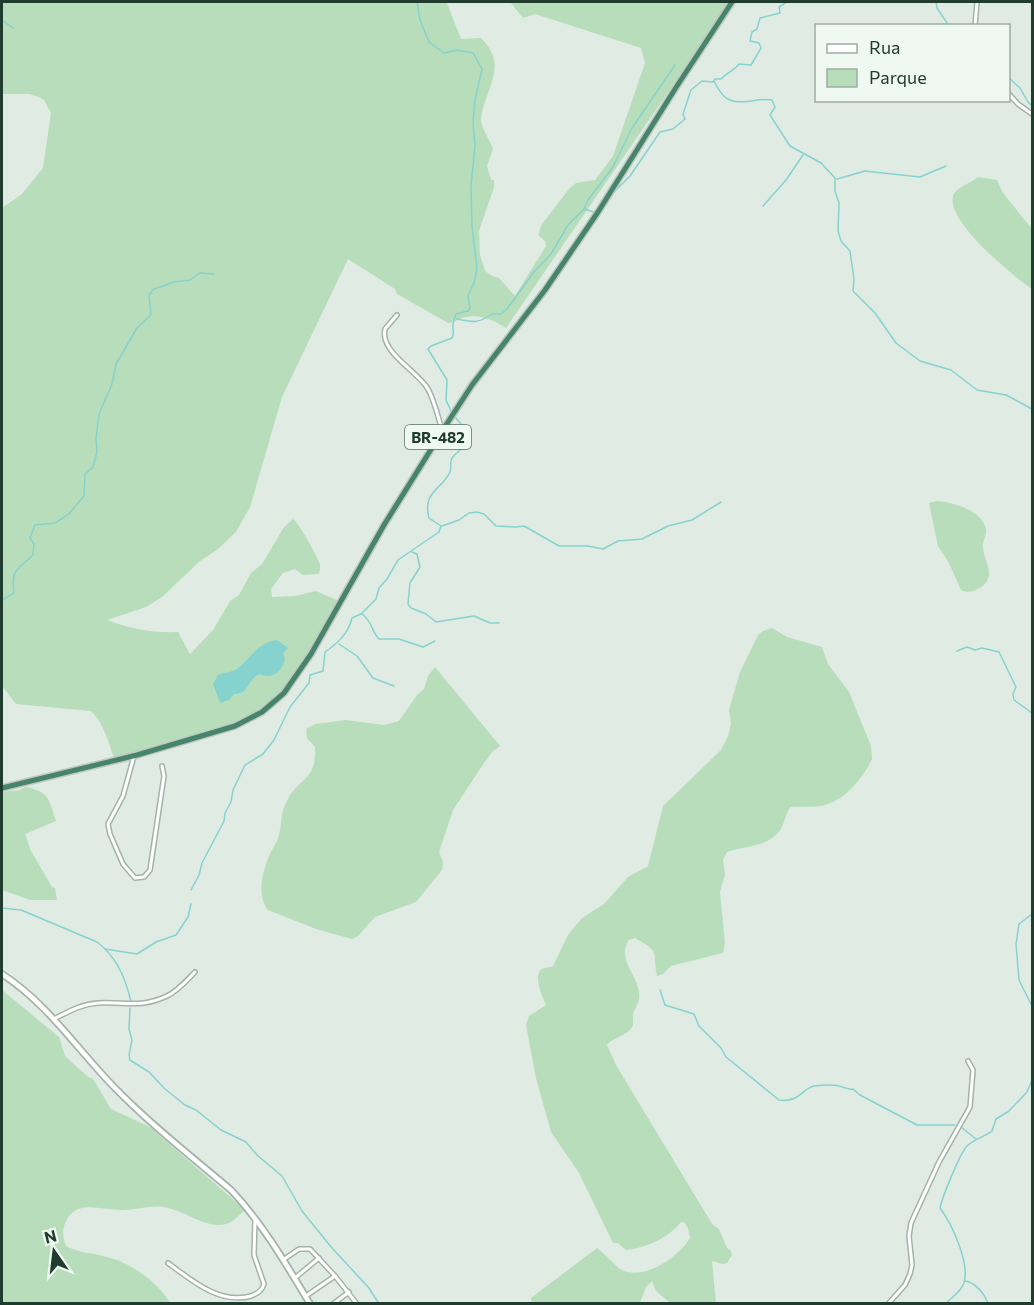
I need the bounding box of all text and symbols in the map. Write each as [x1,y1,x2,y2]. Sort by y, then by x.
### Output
legend [815,24,1010,102]
text: Rua [869,36,900,58]
text: Parque [869,66,927,88]
road number: BR-482 [405,425,471,449]
north arrow [24,1221,84,1281]
text: N [42,1225,58,1247]

